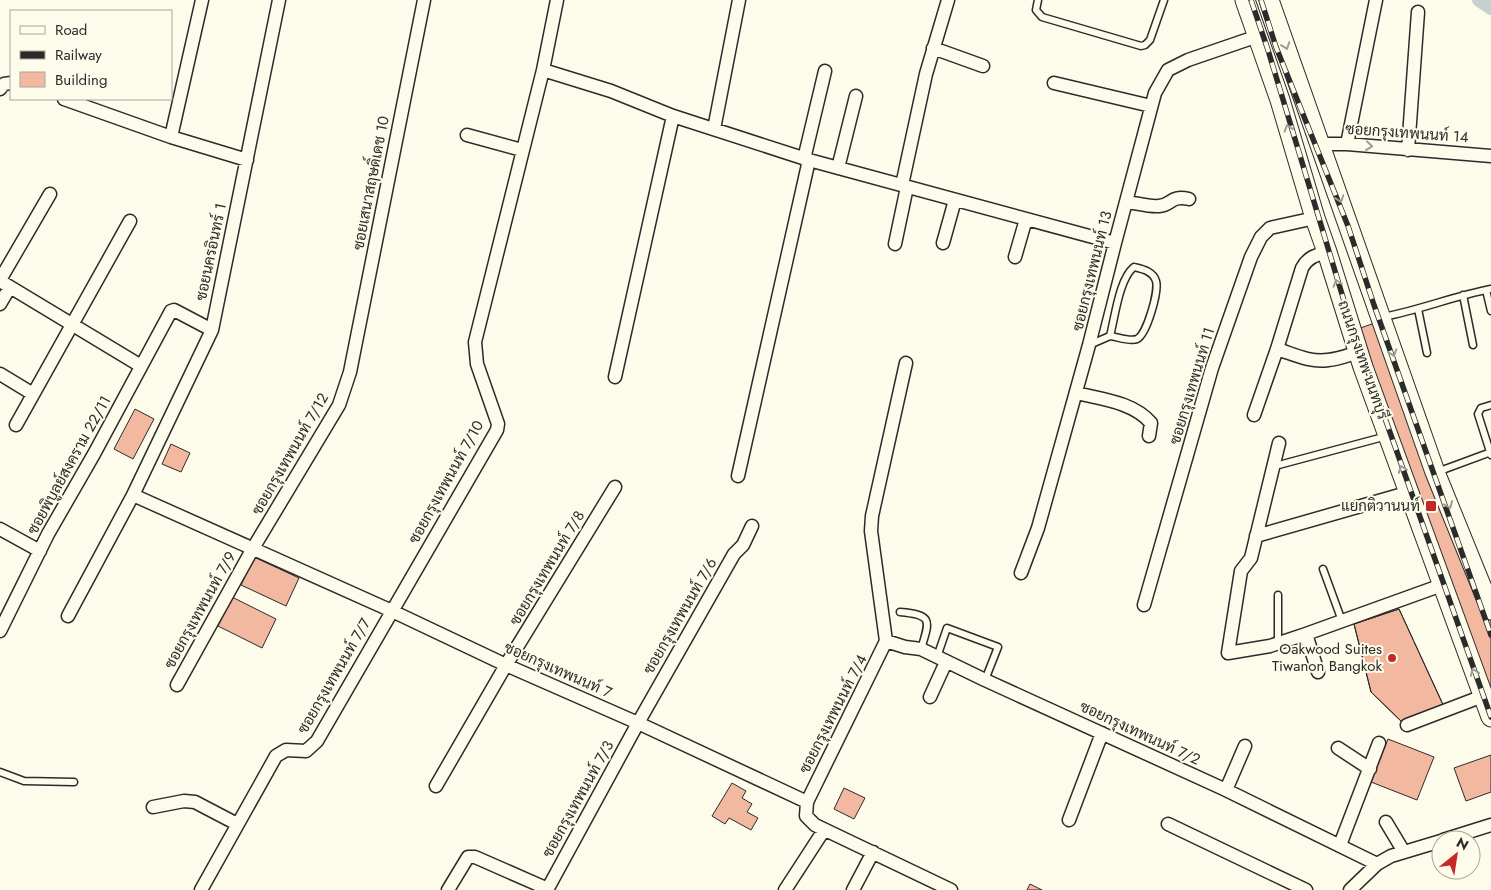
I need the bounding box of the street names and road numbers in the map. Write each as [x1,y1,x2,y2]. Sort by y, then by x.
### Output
street label: ซอยเสนาสฤษดิ์เดช 10 [343,113,395,252]
street label: ซอยกรุงเทพนนท์ 14 [1345,118,1470,148]
street label: ซอยนครอินทร์ 1 [190,201,232,303]
street label: ซอยกรุงเทพนนท์ 13 [1066,209,1118,333]
street label: ถนนกรุงเทพ-นนทบุรี [1332,297,1394,423]
street label: ซอยกรุงเทพนนท์ 11 [1164,325,1220,447]
street label: ซอยกรุงเทพนนท์ 7/12 [246,389,334,519]
street label: ซอยพิบูลย์สงคราม 22/11 [22,392,116,538]
street label: ซอยกรุงเทพนนท์ 7/10 [403,416,489,548]
street label: ซอยกรุงเทพนนท์ 7/8 [504,506,590,630]
street label: ซอยกรุงเทพนนท์ 7/9 [159,547,241,673]
street label: ซอยกรุงเทพนนท์ 7/6 [638,554,722,678]
street label: ซอยกรุงเทพนนท์ 7/7 [292,614,376,738]
street label: ซอยกรุงเทพนนท์ 7 [501,636,616,704]
street label: ซอยกรุงเทพนนท์ 7/4 [793,650,873,777]
street label: ซอยกรุงเทพนนท์ 7/2 [1076,695,1204,771]
street label: ซอยกรุงเทพนนท์ 7/3 [537,737,619,861]

